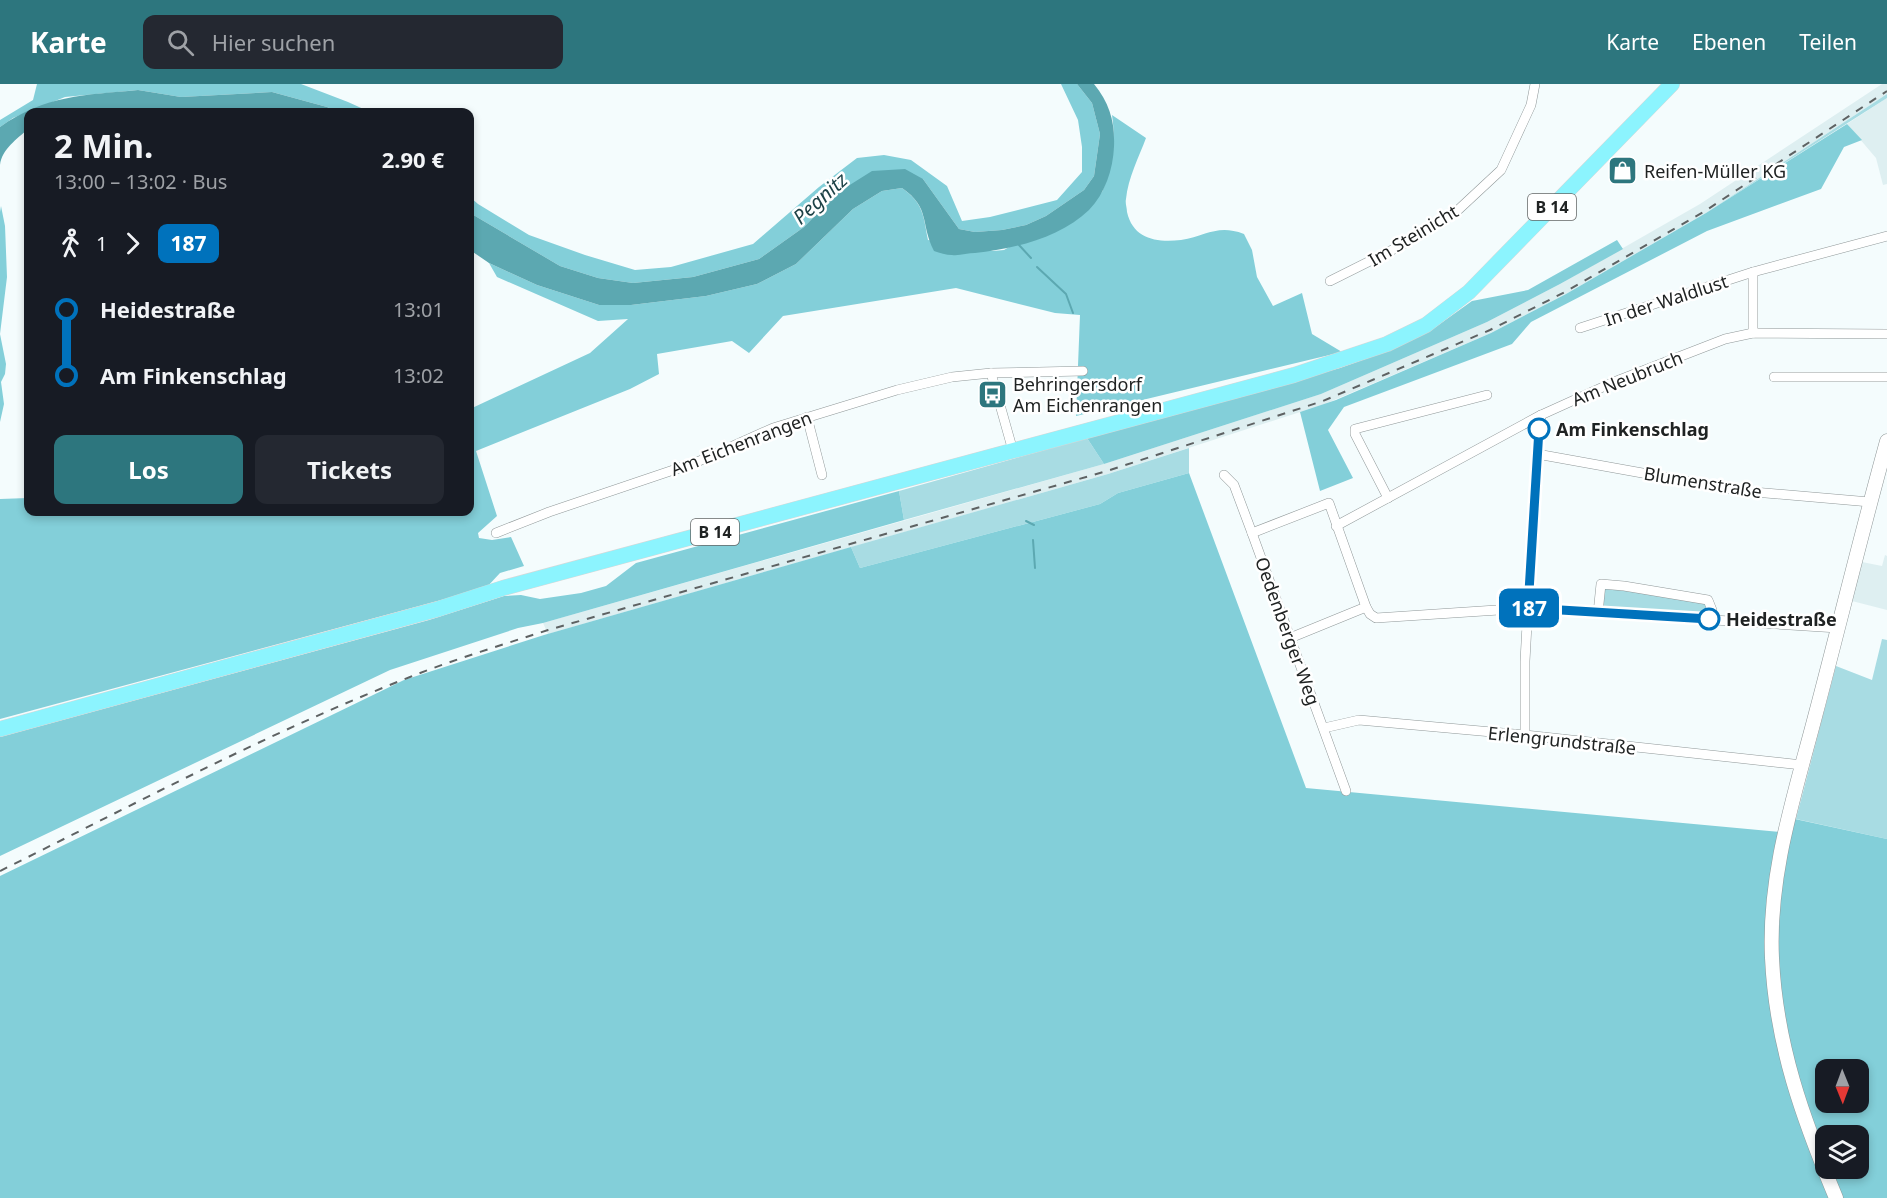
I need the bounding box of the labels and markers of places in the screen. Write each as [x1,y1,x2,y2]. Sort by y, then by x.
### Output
shop icon: Reifen-Müller KG [1607,155,1639,187]
place label: Reifen-Müller KG [1644,159,1786,183]
place label: Behringersdorf Am Eichenrangen [1013,372,1162,417]
bus stop icon: Behringersdorf Am Eichenrangen [976,378,1008,410]
place label: Am Finkenschlag [1556,417,1709,441]
marker: Am Finkenschlag [1528,418,1550,440]
place label: Heidestraße [1726,607,1837,631]
marker: Heidestraße [1698,608,1720,630]

